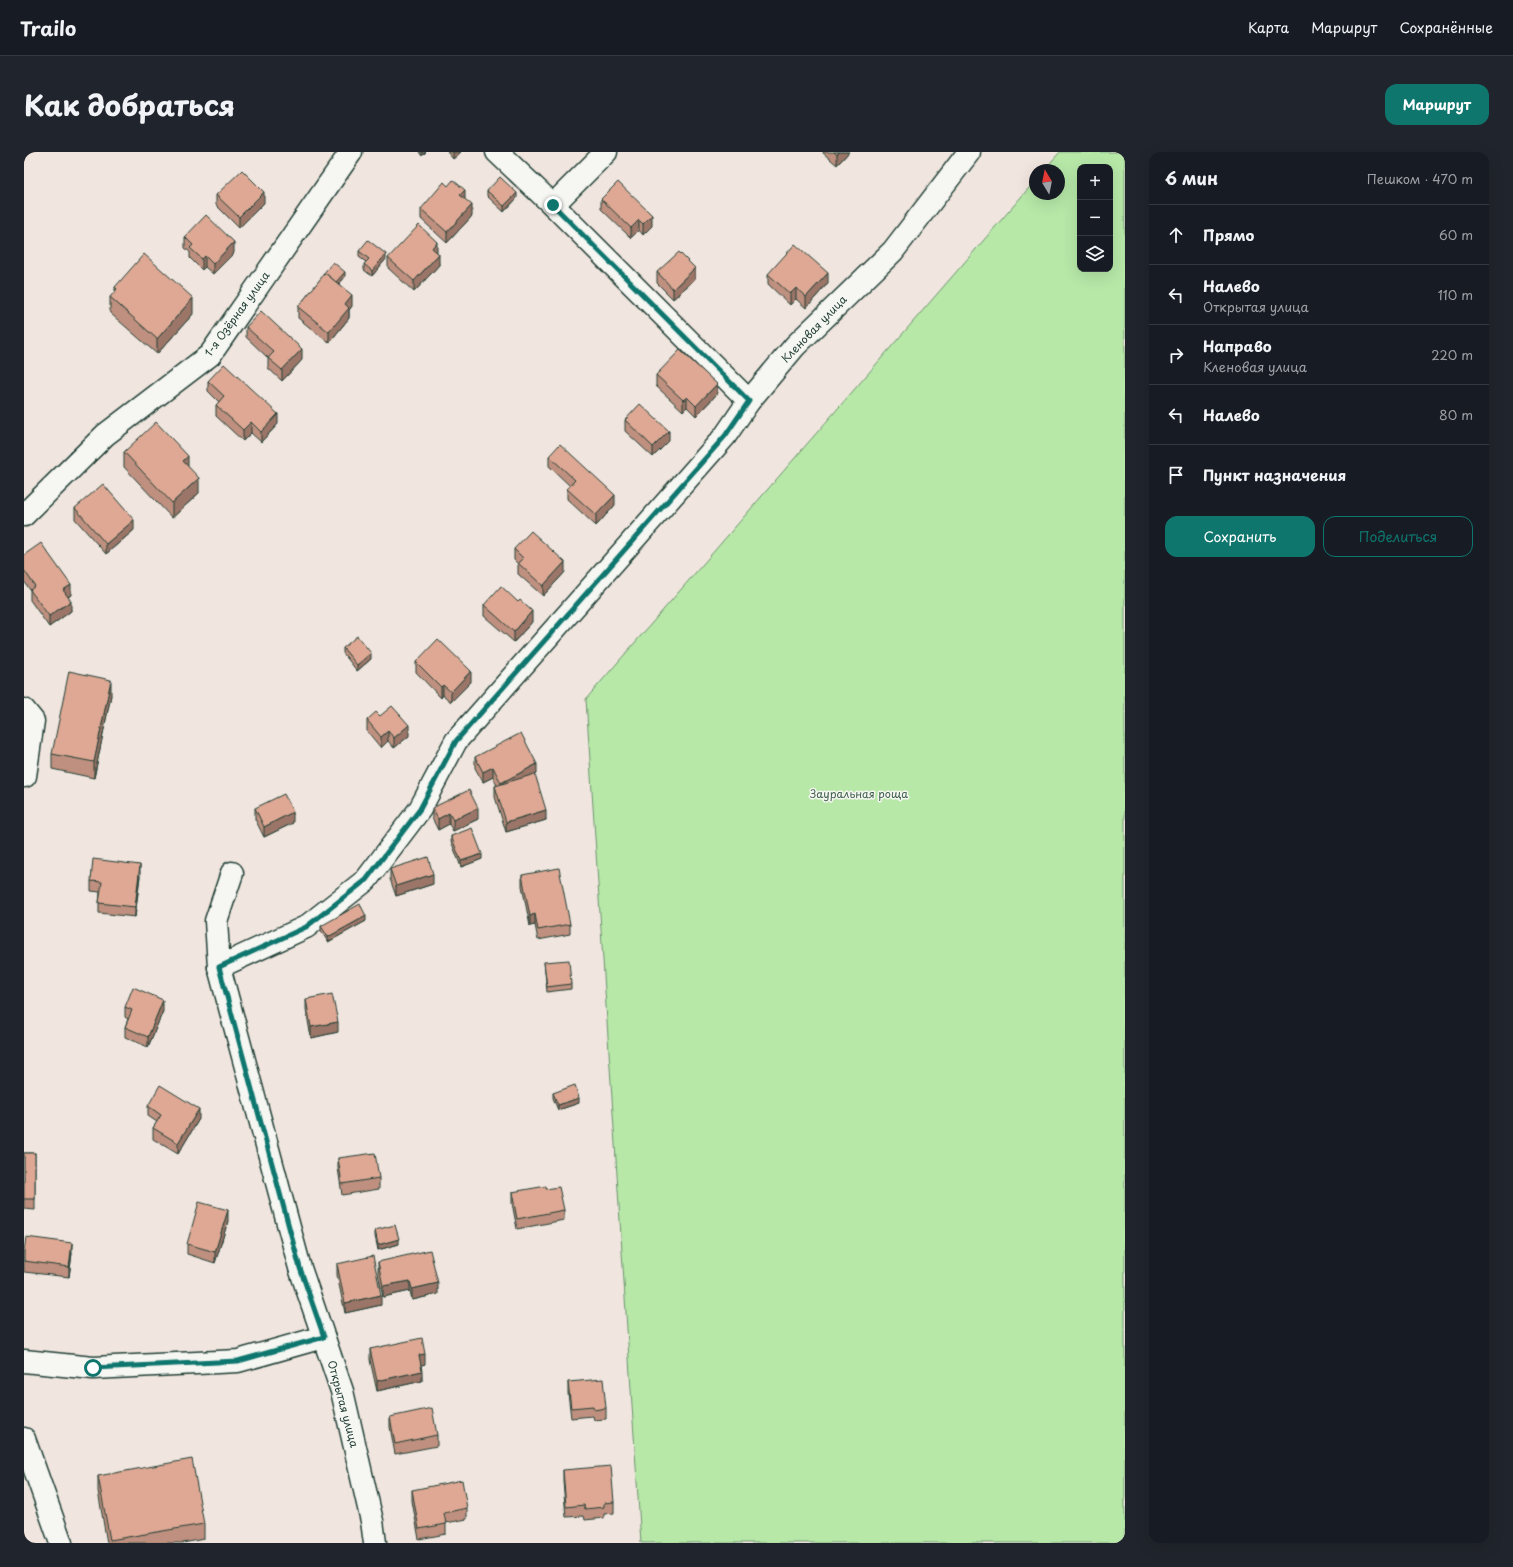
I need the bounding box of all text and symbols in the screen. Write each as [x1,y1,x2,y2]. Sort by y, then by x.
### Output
text: Trailo [20,14,76,42]
text: Карта [1248,17,1289,38]
text: Маршрут [1311,17,1377,38]
text: Сохранённые [1399,17,1493,38]
text: Как добраться [24,83,235,126]
button: Маршрут [1385,84,1489,125]
north arrow [1029,164,1065,200]
map controls [1077,164,1113,272]
button: + [1077,164,1113,200]
text: 6 мин [1165,165,1218,191]
text: Пешком · 470 m [1367,169,1473,188]
route end [544,196,562,214]
button: − [1077,200,1113,236]
text: Прямо [1203,223,1254,246]
icon: ahead [1165,224,1187,246]
text: 60 m [1439,225,1473,244]
button: layers [1077,236,1113,272]
street label: 1-я Озёрная улица [200,268,273,360]
text: Налево [1203,274,1260,297]
icon: left [1165,284,1187,306]
text: 110 m [1438,285,1473,304]
street label: Кленовая улица [777,291,850,366]
text: Открытая улица [1203,297,1309,316]
text: Направо [1203,334,1272,357]
icon: right [1165,344,1187,366]
text: 220 m [1431,345,1473,364]
text: Кленовая улица [1203,357,1307,376]
text: Налево [1203,403,1260,426]
icon: left [1165,404,1187,426]
text: 80 m [1439,405,1473,424]
text: Пункт назначения [1203,463,1346,486]
icon: arrive [1165,464,1187,486]
button: Сохранить [1165,516,1315,557]
button: Поделиться [1323,516,1473,557]
park label: Зауральная роща [810,785,908,802]
street label: Открытая улица [324,1358,363,1449]
route start [84,1359,102,1377]

